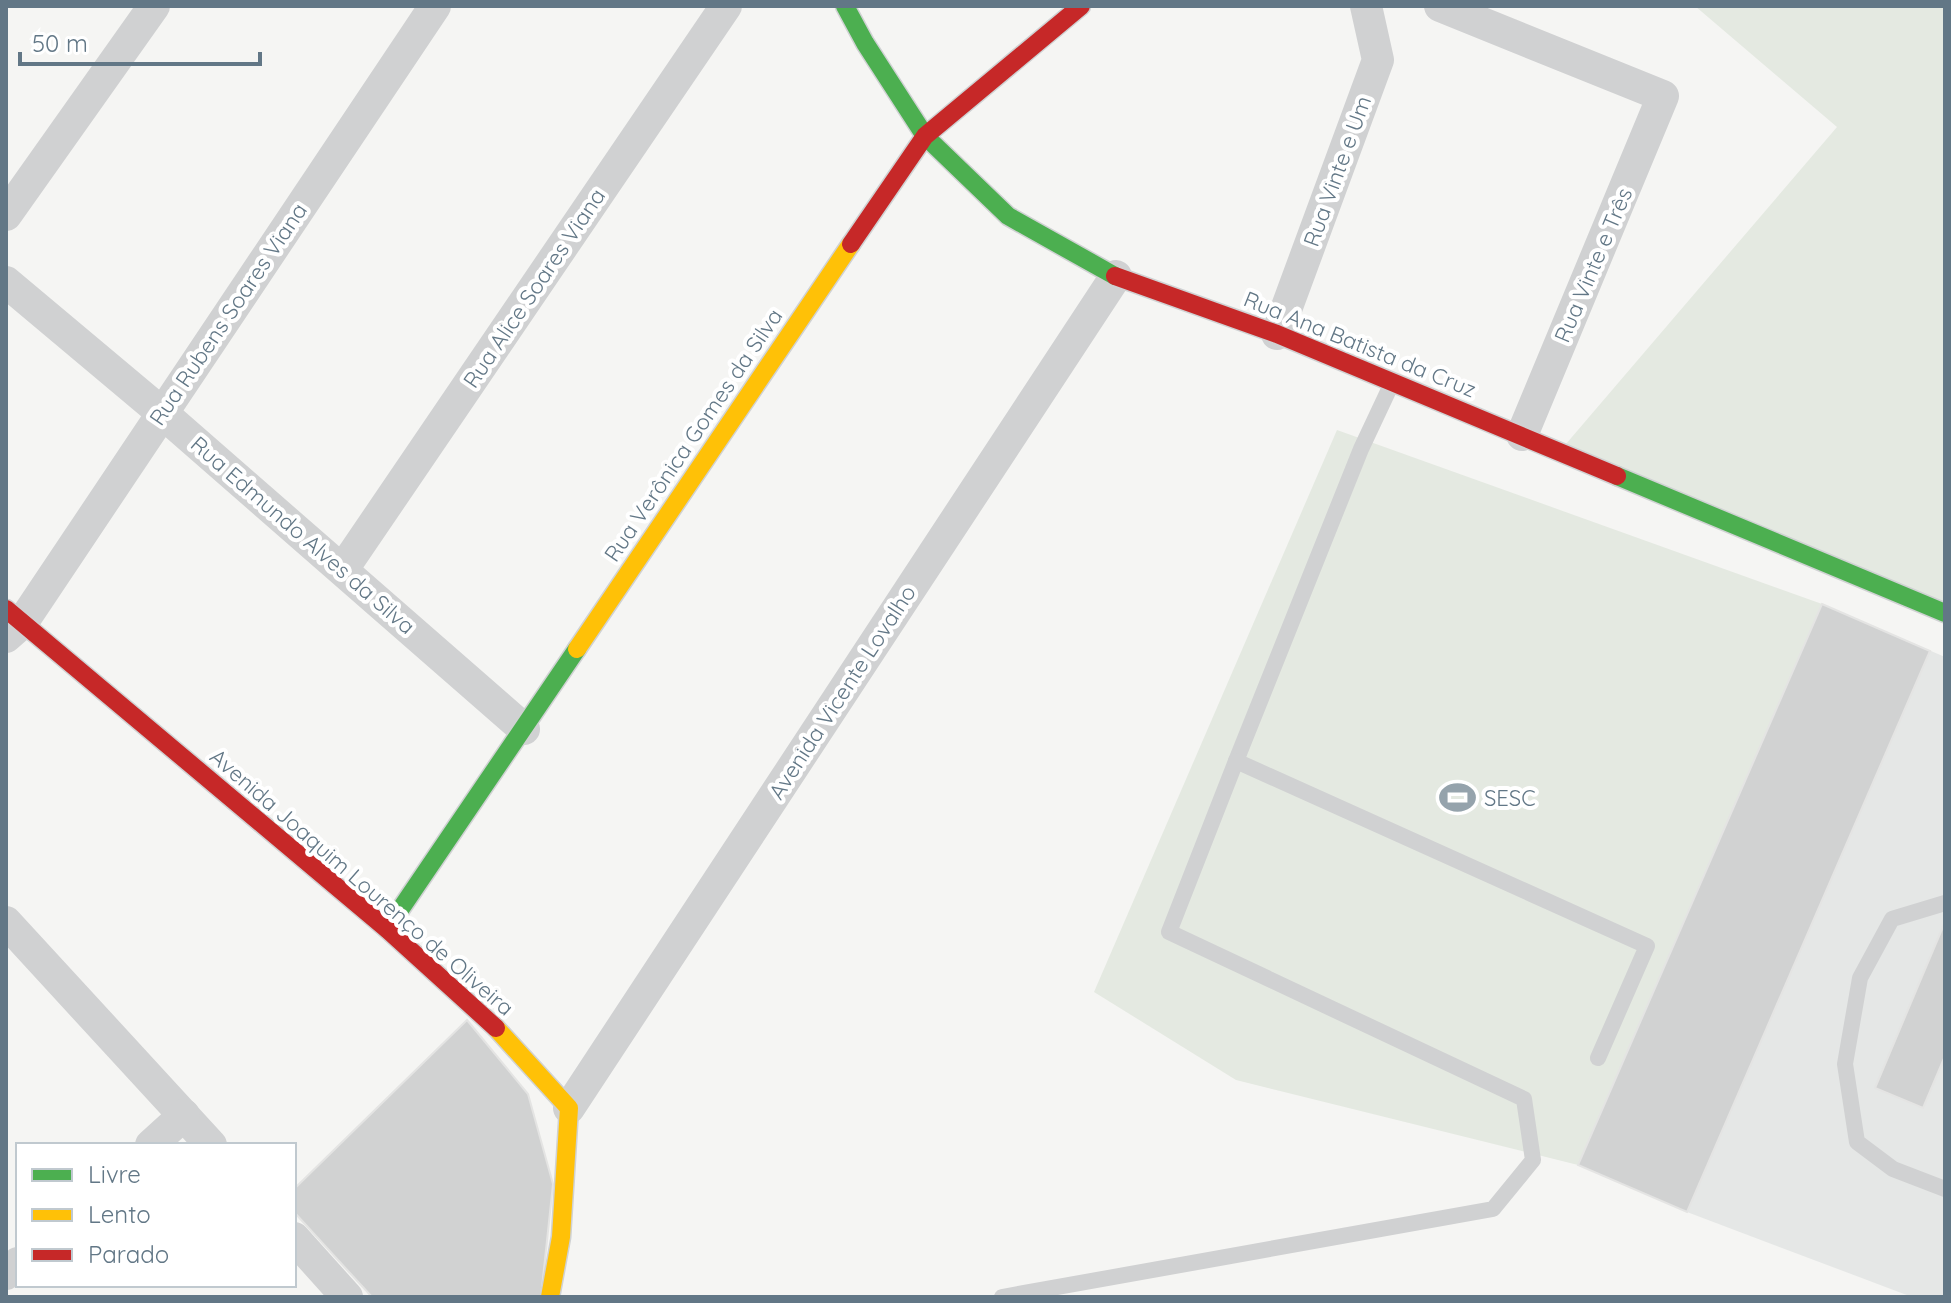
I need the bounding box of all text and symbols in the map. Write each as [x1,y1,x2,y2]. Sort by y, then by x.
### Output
scale bar [20,16,260,66]
text: 50 m [32,28,88,58]
street label: Rua Vinte e Um [1297,92,1377,250]
street label: Rua Alice Soares Viana [457,183,611,393]
street label: Rua Vinte e Três [1548,183,1638,347]
street label: Rua Rubens Soares Viana [143,197,313,431]
street label: Rua Ana Batista da Cruz [1240,285,1480,403]
street label: Rua Verônica Gomes da Silva [598,303,788,567]
street label: Rua Edmundo Alves da Silva [185,430,421,640]
street label: Avenida Vicente Lovalho [762,580,922,804]
street label: Avenida Joaquim Lourenço de Oliveira [204,742,520,1022]
sports icon: SESC [1439,779,1477,817]
place label: SESC [1484,784,1536,812]
legend [16,1143,296,1287]
text: Livre [88,1159,141,1189]
text: Lento [88,1199,151,1229]
text: Parado [88,1239,169,1269]

